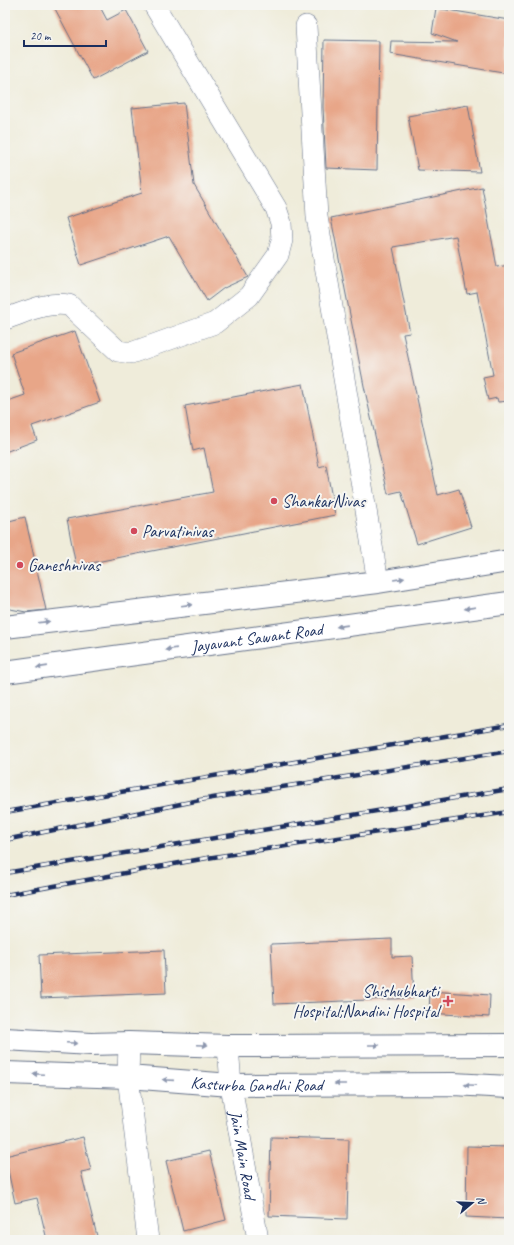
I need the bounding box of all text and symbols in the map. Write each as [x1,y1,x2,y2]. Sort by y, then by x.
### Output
scale bar [24,22,106,48]
text: 20 m [30,28,52,44]
place label: ShankarNivas [282,491,367,512]
marker: ShankarNivas [269,496,279,506]
place label: Parvatinivas [142,521,215,542]
marker: Parvatinivas [129,526,139,536]
place label: Ganeshnivas [28,555,102,576]
marker: Ganeshnivas [15,560,25,570]
one-way arrow [393,576,405,582]
one-way arrow [181,602,193,608]
one-way arrow [464,605,476,611]
street label: Jayavant Sawant Road [189,618,327,658]
one-way arrow [38,619,50,625]
one-way arrow [336,623,348,629]
one-way arrow [165,646,177,652]
one-way arrow [36,664,48,670]
place label: Shishubharti Hospital;Nandini Hospital [293,981,442,1022]
marker: Shishubharti Hospital;Nandini Hospital [442,995,454,1007]
one-way arrow [66,1040,79,1046]
one-way arrow [196,1042,209,1048]
one-way arrow [368,1042,381,1048]
one-way arrow [31,1071,44,1077]
street label: Kasturba Gandhi Road [190,1072,326,1096]
one-way arrow [162,1076,174,1083]
one-way arrow [333,1081,346,1087]
one-way arrow [464,1082,476,1089]
street label: Jain Main Road [224,1108,261,1203]
north arrow [452,1183,492,1223]
text: N [474,1194,490,1207]

